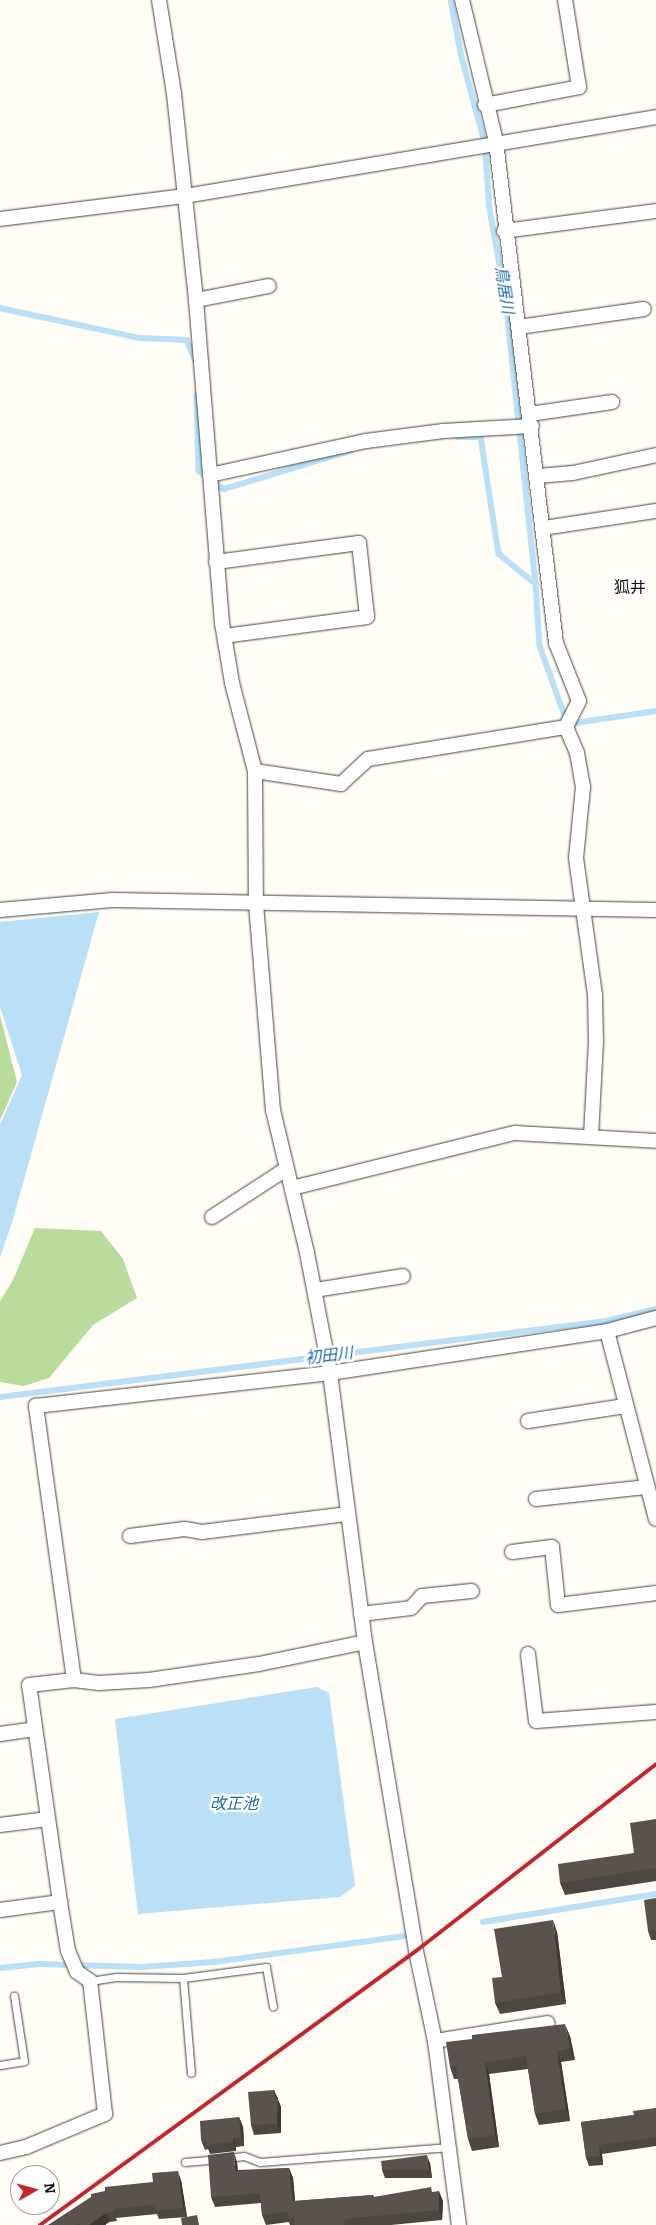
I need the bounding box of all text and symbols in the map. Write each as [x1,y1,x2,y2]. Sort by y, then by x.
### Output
water label: 鳥居川 [491,265,517,315]
district label: 狐井 [614,578,646,598]
water label: 初田川 [304,1344,354,1368]
water label: 改正池 [210,1794,258,1814]
north arrow [10,2165,60,2215]
text: N [40,2182,58,2195]

